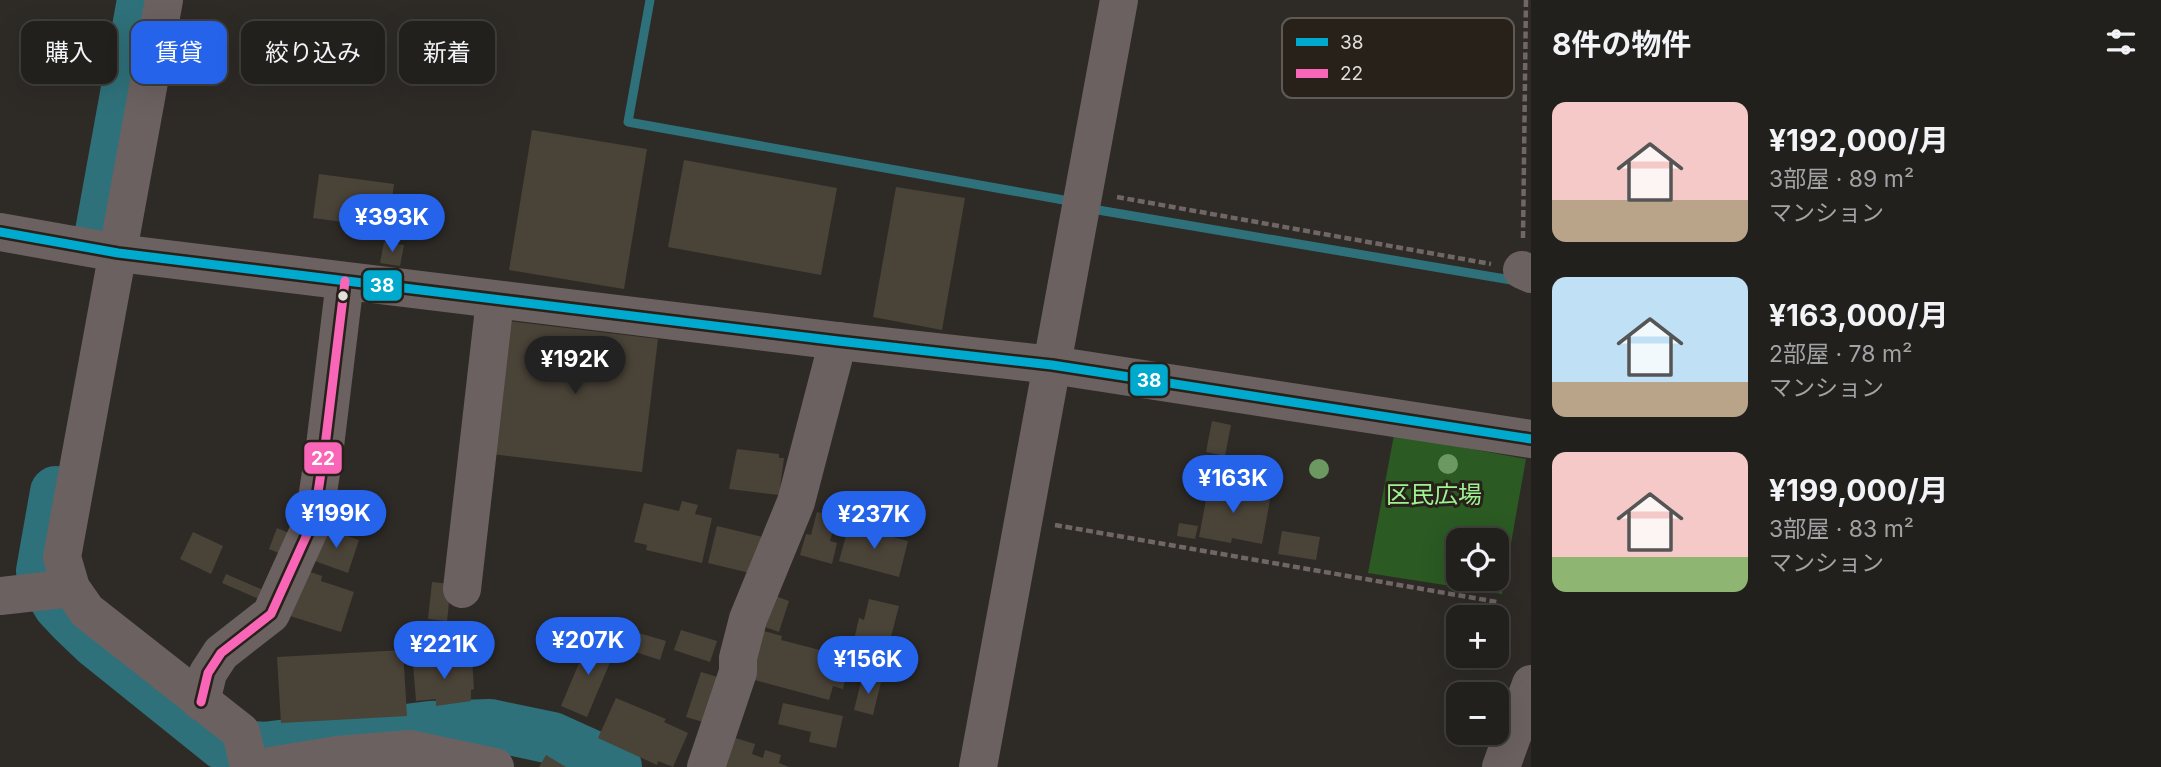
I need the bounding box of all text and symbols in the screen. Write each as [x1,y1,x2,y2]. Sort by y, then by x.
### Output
legend [1282,18,1514,98]
chip: 購入 [21,21,117,84]
chip: 賃貸 [131,21,227,84]
chip: 絞り込み [241,21,385,84]
chip: 新着 [399,21,495,84]
icon: filters [2102,23,2140,61]
text: 8件の物件 [1552,26,1692,62]
text: 38 [1340,31,1364,54]
text: 22 [1340,62,1363,85]
text: ¥192,000/月 [1769,122,1949,158]
icon: home [1608,130,1692,214]
text: 3部屋 · 89 m² [1769,165,1914,193]
pin: ¥393K [343,194,441,254]
text: マンション [1769,199,1884,227]
text: ¥393K [355,203,429,231]
line badge: 38 [362,269,403,302]
text: 38 [370,274,394,297]
unlabelled marker [336,289,350,303]
text: ¥163,000/月 [1769,297,1949,333]
icon: home [1608,305,1692,389]
pin: ¥192K [526,336,624,396]
text: 2部屋 · 78 m² [1769,340,1912,368]
text: ¥192K [541,345,610,373]
line badge: 38 [1129,363,1169,397]
text: 38 [1137,369,1161,392]
text: マンション [1769,374,1884,402]
line badge: 22 [303,441,343,475]
text: 22 [311,447,335,470]
pin: ¥163K [1184,456,1282,515]
text: ¥163K [1198,464,1268,492]
text: ¥199,000/月 [1769,472,1949,508]
park label: 区民広場 [1386,480,1482,509]
icon: home [1608,480,1692,564]
pin: ¥199K [287,490,385,550]
pin: ¥237K [825,491,923,551]
text: ¥199K [301,499,371,527]
text: ¥237K [838,500,910,528]
text: 3部屋 · 83 m² [1769,515,1914,543]
map controls [1446,528,1509,745]
button: locate [1446,528,1509,591]
text: マンション [1769,549,1884,577]
button: + [1446,605,1509,668]
pin: ¥207K [539,618,637,677]
pin: ¥221K [395,622,493,681]
text: ¥207K [552,626,624,654]
text: ¥221K [410,630,478,658]
pin: ¥156K [819,636,917,696]
text: ¥156K [833,645,903,673]
button: − [1446,682,1509,745]

